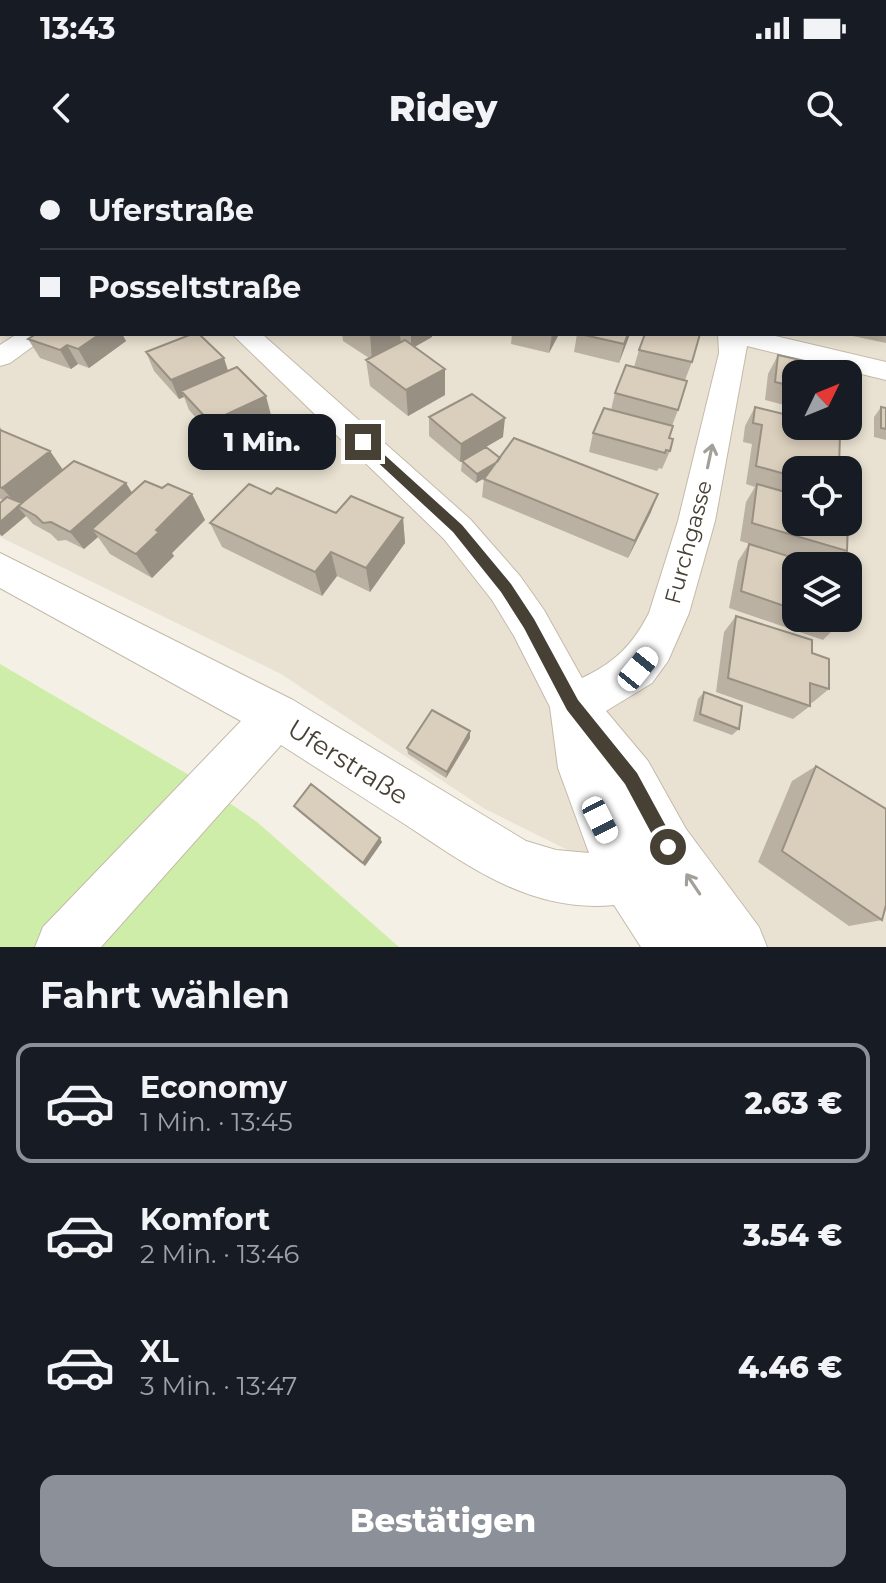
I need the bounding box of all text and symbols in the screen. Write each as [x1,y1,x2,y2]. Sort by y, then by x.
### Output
text: 13:43 [40,10,116,47]
icon: back [40,86,84,130]
text: Ridey [389,86,497,130]
icon: search [802,86,846,130]
text: Uferstraße [88,192,254,229]
text: Posseltstraße [88,269,301,306]
north arrow [782,360,862,440]
map controls [782,360,862,632]
callout: 1 Min. [187,414,335,470]
route end [345,424,381,460]
text: 1 Min. [224,426,300,458]
one-way arrow [703,443,718,469]
button: locate [782,456,862,536]
street label: Furchgasse [659,477,718,607]
button: layers [782,552,862,632]
car [614,643,662,695]
street label: Uferstraße [282,712,414,812]
car [578,793,622,847]
route start [650,829,686,865]
one-way arrow [685,873,701,895]
text: Fahrt wählen [40,973,290,1017]
icon: car [44,1067,116,1139]
text: Economy [140,1069,287,1106]
text: 2.63 € [745,1085,842,1122]
text: 1 Min. · 13:45 [140,1106,293,1138]
icon: car [44,1199,116,1271]
text: Komfort [140,1201,270,1238]
text: 3.54 € [743,1217,842,1254]
text: 2 Min. · 13:46 [140,1238,299,1270]
icon: car [44,1331,116,1403]
text: XL [140,1333,179,1370]
text: 4.46 € [738,1349,842,1386]
text: 3 Min. · 13:47 [140,1370,297,1402]
button: Bestätigen [40,1475,846,1567]

